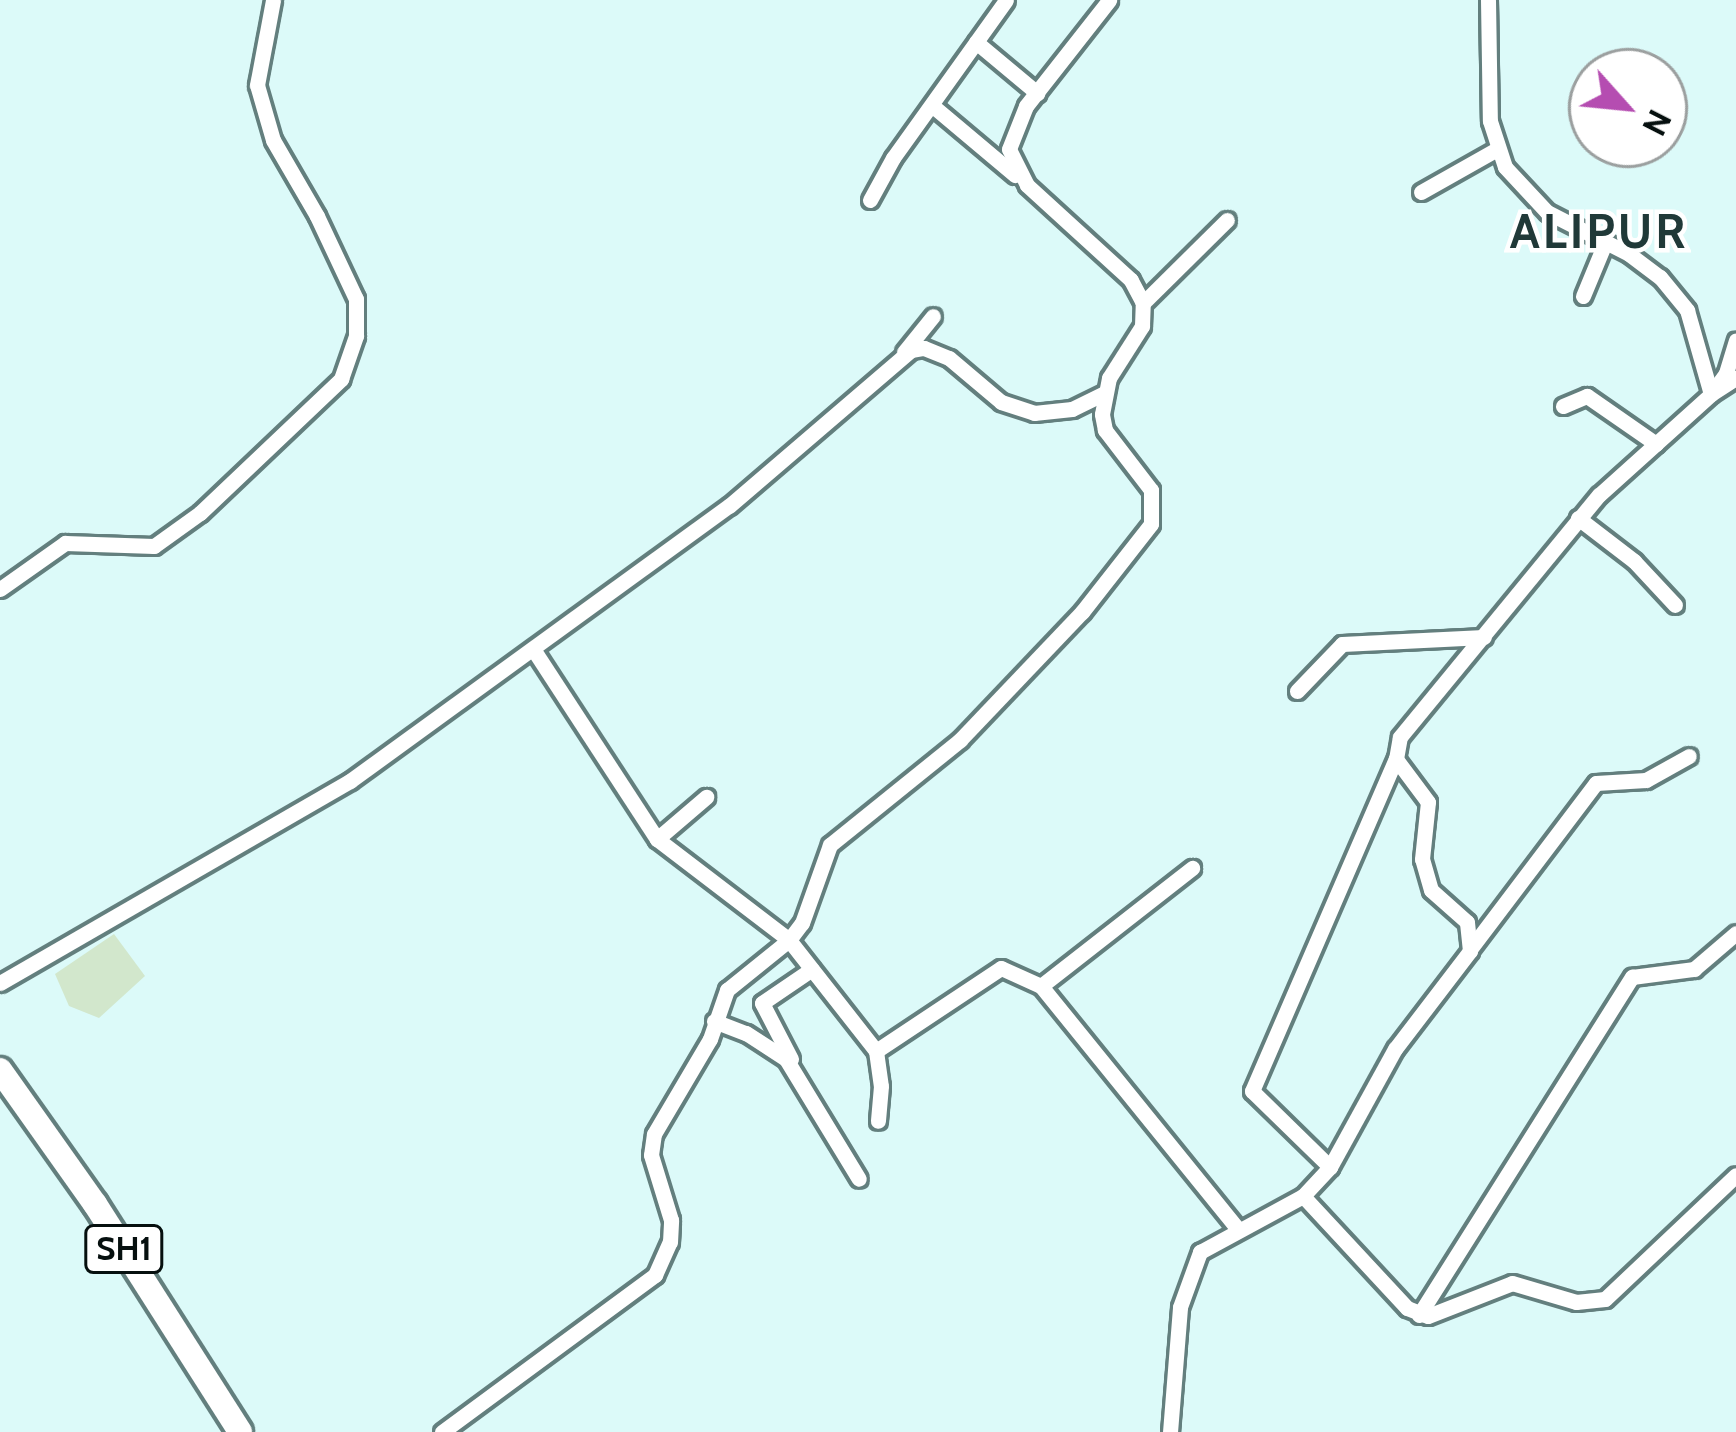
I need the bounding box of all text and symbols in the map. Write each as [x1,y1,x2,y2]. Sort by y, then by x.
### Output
north arrow [1568,48,1688,168]
text: N [1634,104,1681,142]
district label: ALIPUR [1510,203,1688,261]
road number: SH1 [82,1222,166,1276]

